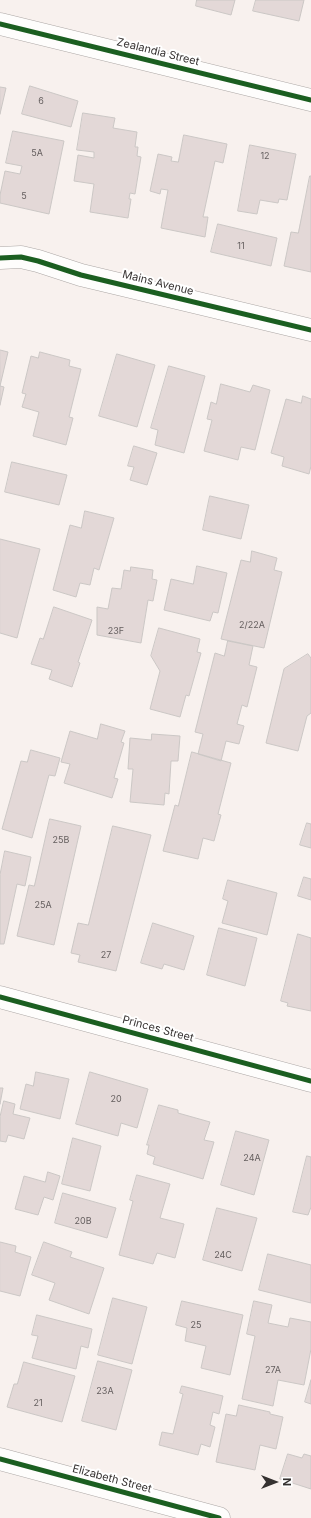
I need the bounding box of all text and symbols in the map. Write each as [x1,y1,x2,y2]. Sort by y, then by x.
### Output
street label: Zealandia Street [115,35,201,69]
house number: 6 [38,96,44,106]
house number: 5A [31,148,43,158]
house number: 12 [260,151,270,161]
house number: 5 [21,191,27,201]
house number: 11 [237,241,245,251]
street label: Mains Avenue [121,268,195,298]
house number: 2/22A [239,620,265,630]
house number: 23F [108,626,124,636]
house number: 25B [53,835,69,845]
house number: 25A [34,900,52,910]
house number: 27 [101,950,111,960]
street label: Princes Street [121,1013,195,1045]
house number: 20 [110,1094,122,1104]
house number: 24A [243,1153,261,1163]
house number: 20B [74,1216,92,1226]
house number: 24C [214,1250,232,1260]
house number: 25 [191,1320,201,1330]
house number: 27A [265,1365,281,1375]
house number: 23A [96,1386,114,1396]
house number: 21 [33,1398,43,1408]
street label: Elizabeth Street [71,1462,153,1496]
north arrow [255,1462,295,1502]
text: N [280,1478,294,1486]

